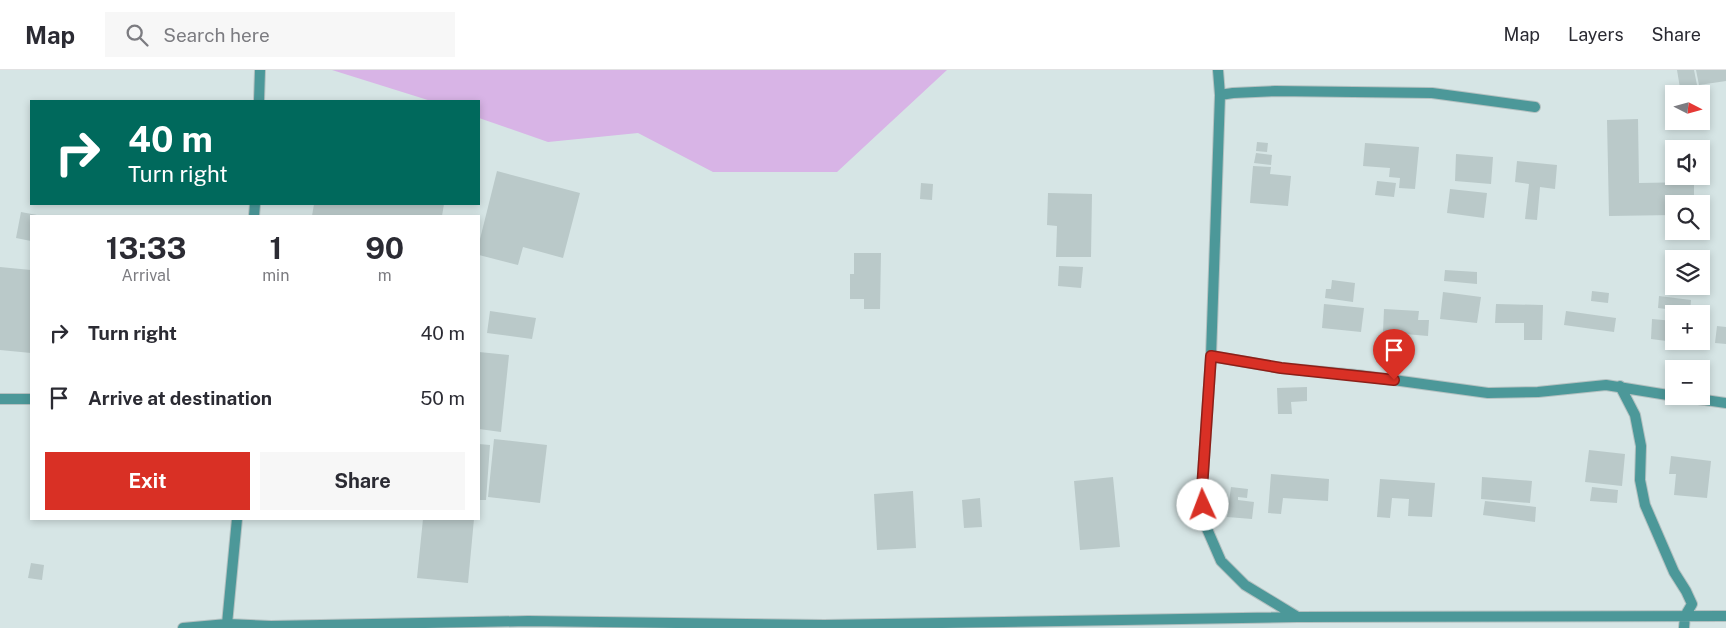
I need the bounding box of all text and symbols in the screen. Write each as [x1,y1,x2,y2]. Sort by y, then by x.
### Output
search box [105,12,455,57]
text: Map [25,21,75,49]
icon: search [123,21,151,49]
text: Search here [163,24,270,46]
text: Map [1504,24,1540,45]
text: Layers [1568,24,1624,45]
text: Share [1652,24,1701,45]
north arrow [1665,85,1710,130]
map controls [1665,85,1710,405]
text: 40 m [128,119,213,160]
icon: right [45,120,110,185]
button: sound [1665,140,1710,185]
text: Turn right [128,161,228,187]
button: search [1665,195,1710,240]
text: 13:33 [106,230,186,266]
text: 1 [269,230,282,266]
text: 90 [365,230,404,266]
button: layers [1665,250,1710,295]
text: Arrival [121,266,171,285]
text: min [262,266,289,285]
text: m [378,266,392,285]
button: + [1665,305,1710,350]
icon: right [45,319,73,347]
text: Turn right [88,322,177,344]
text: 40 m [420,322,465,344]
pin [1373,329,1415,380]
icon: arrive [1380,336,1408,364]
button: − [1665,360,1710,405]
icon: arrive [45,384,73,412]
text: Arrive at destination [88,387,272,409]
text: 50 m [420,387,465,409]
button: Exit [45,452,250,510]
button: Share [260,452,465,510]
position arrow [1176,478,1228,530]

